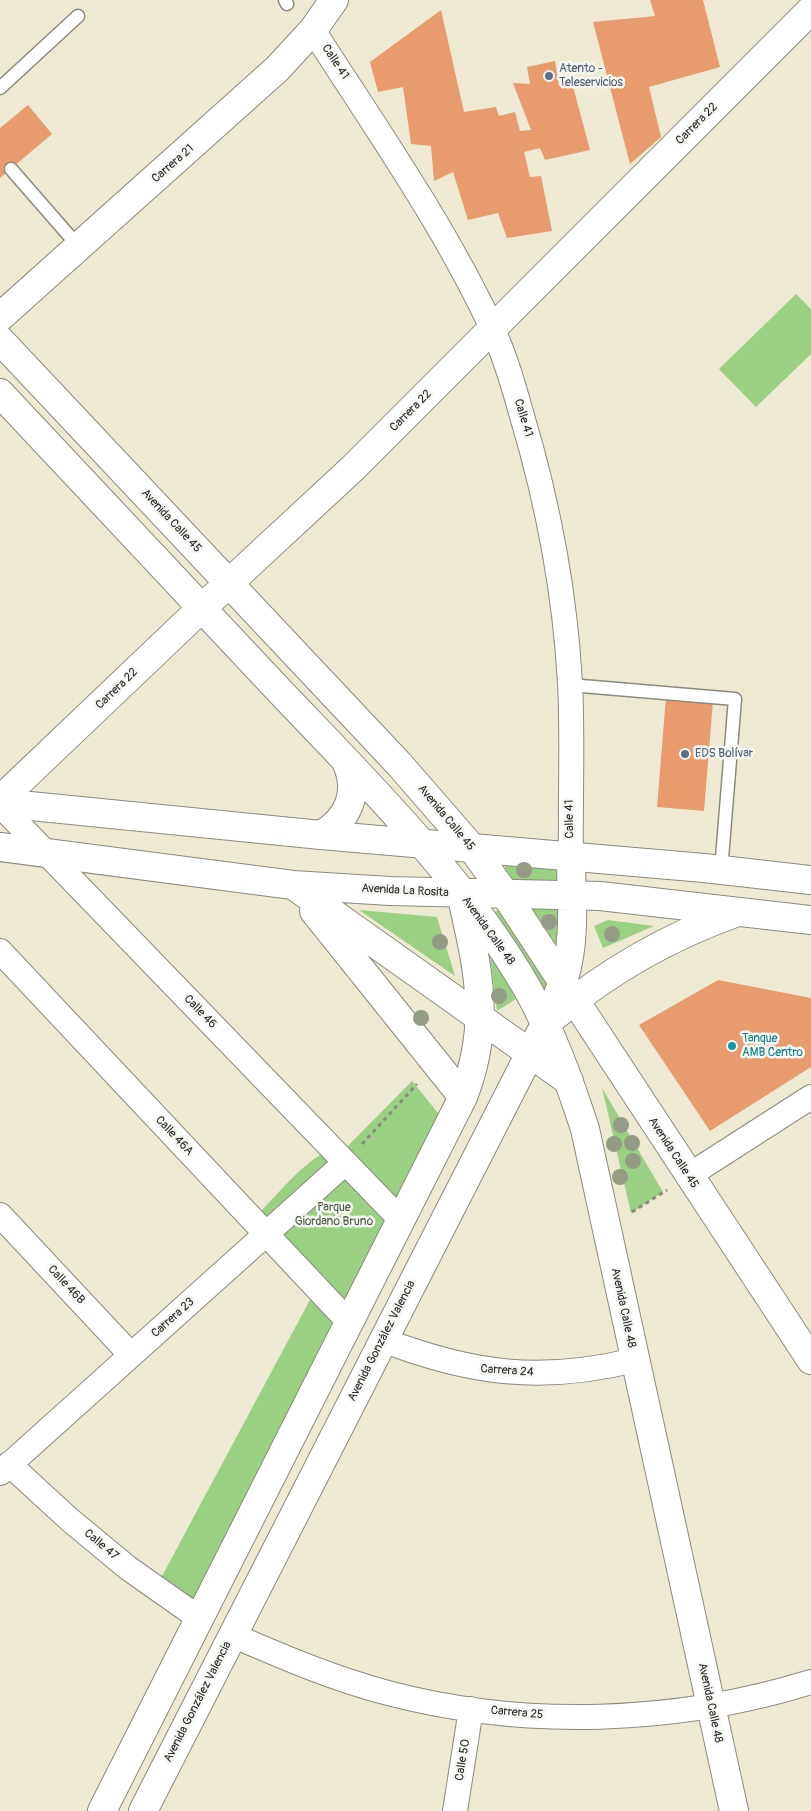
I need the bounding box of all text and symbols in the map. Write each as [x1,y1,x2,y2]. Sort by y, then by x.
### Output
street label: Calle 41 [318,42,352,82]
place label: Atento - Teleservicios [559,62,623,90]
marker: Atento - Teleservicios [543,70,555,82]
street label: Carrera 22 [673,100,721,148]
street label: Carrera 21 [149,142,197,186]
street label: Carrera 22 [387,387,435,435]
street label: Calle 41 [510,397,536,439]
street label: Avenida Calle 45 [138,486,204,556]
street label: Carrera 22 [93,665,141,713]
place label: EDS Bolívar [695,747,753,761]
marker: EDS Bolívar [679,748,691,760]
street label: Avenida Calle 45 [414,782,478,854]
street label: Calle 41 [562,799,578,839]
street label: Avenida La Rosita [361,882,449,900]
street label: Avenida Calle 48 [458,894,518,968]
street label: Calle 46 [181,992,219,1032]
place label: Tanque AMB Centro [742,1032,803,1060]
marker: Tanque AMB Centro [726,1040,738,1052]
street label: Calle 46A [152,1113,196,1159]
street label: Avenida Calle 45 [645,1115,701,1191]
park label: Parque Giordano Bruno [295,1201,373,1229]
street label: Calle 46B [44,1263,88,1307]
street label: Avenida Calle 48 [607,1267,639,1349]
street label: Avenida González Valencia [345,1278,419,1404]
street label: Carrera 23 [149,1295,197,1341]
street label: Carrera 24 [480,1362,534,1380]
street label: Calle 47 [81,1526,121,1564]
street label: Avenida González Valencia [161,1639,235,1765]
street label: Avenida Calle 48 [694,1662,726,1744]
street label: Carrera 25 [490,1704,544,1722]
street label: Calle 50 [453,1738,473,1782]

